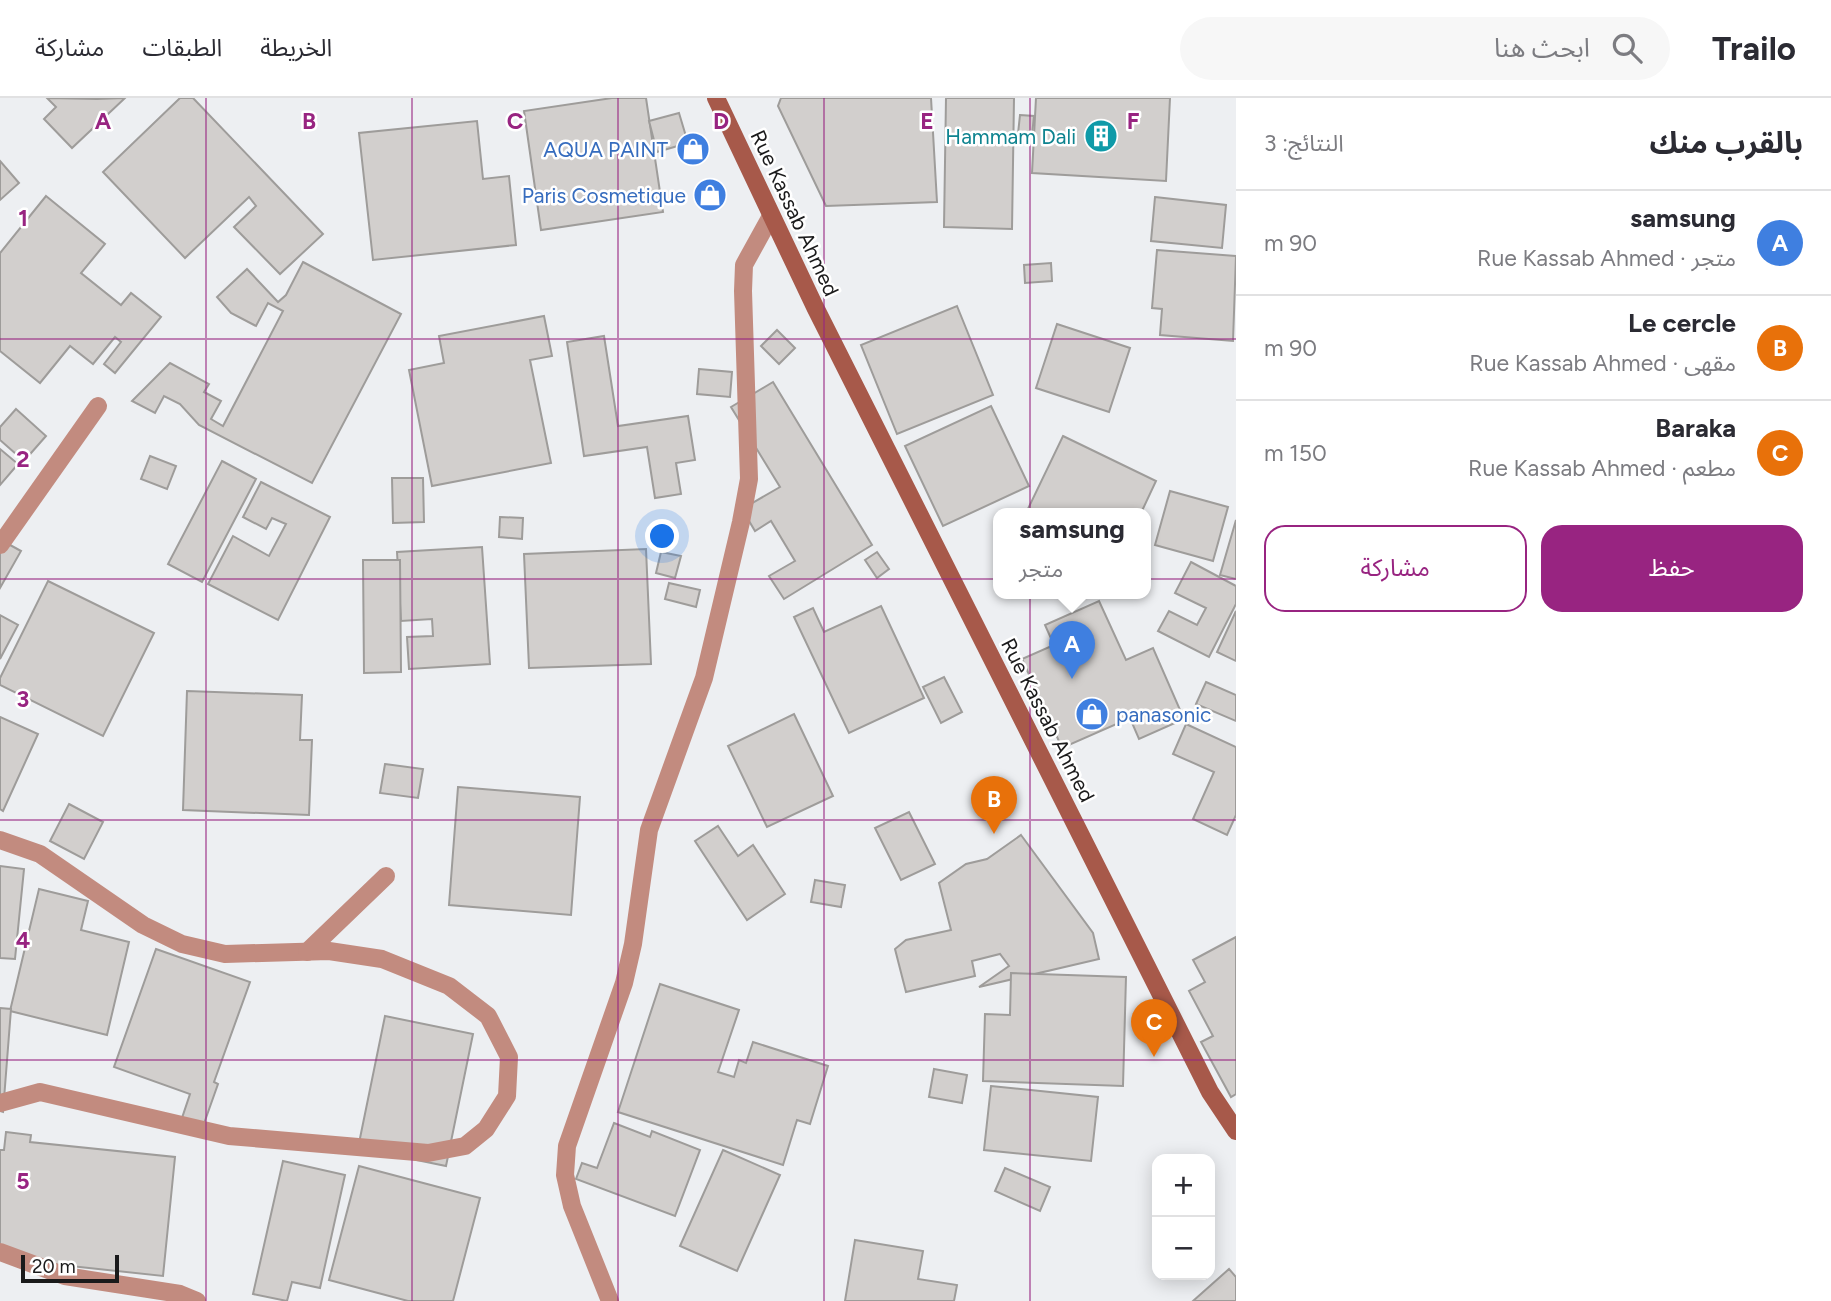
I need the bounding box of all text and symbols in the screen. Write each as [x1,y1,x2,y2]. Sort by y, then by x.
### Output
search box [1180,17,1670,80]
icon: search [1608,29,1646,67]
text: Trailo [1712,29,1796,68]
text: ابحث هنا [1494,32,1590,64]
text: مشاركة [35,33,104,62]
text: الطبقات [142,33,222,62]
text: الخريطة [260,33,332,62]
text: A [95,107,112,135]
text: B [302,107,316,135]
text: C [507,107,524,135]
text: D [713,107,729,135]
text: E [920,107,934,135]
text: F [1127,107,1140,135]
building icon: Hammam Dali [1082,117,1120,155]
place label: Hammam Dali [945,124,1076,149]
text: بالقرب منك [1650,124,1803,161]
street label: Rue Kassab Ahmed [746,126,844,300]
text: النتائج: 3 [1264,129,1344,157]
shop icon: AQUA PAINT [674,130,712,168]
place label: AQUA PAINT [543,137,668,162]
shop icon: Paris Cosmetique [691,176,729,214]
place label: Paris Cosmetique [522,183,686,208]
text: samsung [1630,202,1736,234]
text: 1 [18,204,28,232]
text: 90 m [1264,229,1317,257]
text: A [1772,229,1788,257]
text: متجر · Rue Kassab Ahmed [1477,244,1736,272]
text: Le cercle [1628,307,1736,339]
text: 90 m [1264,334,1317,362]
text: B [1773,334,1787,362]
text: مقهى · Rue Kassab Ahmed [1469,349,1736,377]
text: Baraka [1655,412,1736,444]
text: 150 m [1264,439,1327,467]
text: C [1772,439,1788,467]
text: 2 [16,445,30,473]
text: مطعم · Rue Kassab Ahmed [1468,454,1736,482]
popup [993,508,1151,599]
text: samsung [1019,513,1125,545]
your location [645,519,679,553]
button: مشاركة [1264,525,1527,612]
button: حفظ [1541,525,1803,612]
text: متجر [1019,555,1063,583]
pin: A [1049,621,1095,679]
street label: Rue Kassab Ahmed [996,634,1100,806]
text: 3 [17,685,29,713]
shop icon: panasonic [1073,695,1111,733]
place label: panasonic [1116,702,1211,727]
pin: B [971,776,1017,834]
text: 4 [16,926,30,954]
pin: C [1131,999,1177,1057]
map controls [1152,1154,1215,1280]
button: + [1152,1154,1215,1217]
text: 5 [16,1167,30,1195]
button: − [1152,1217,1215,1280]
scale bar [21,1252,119,1284]
text: 20 m [32,1255,76,1278]

